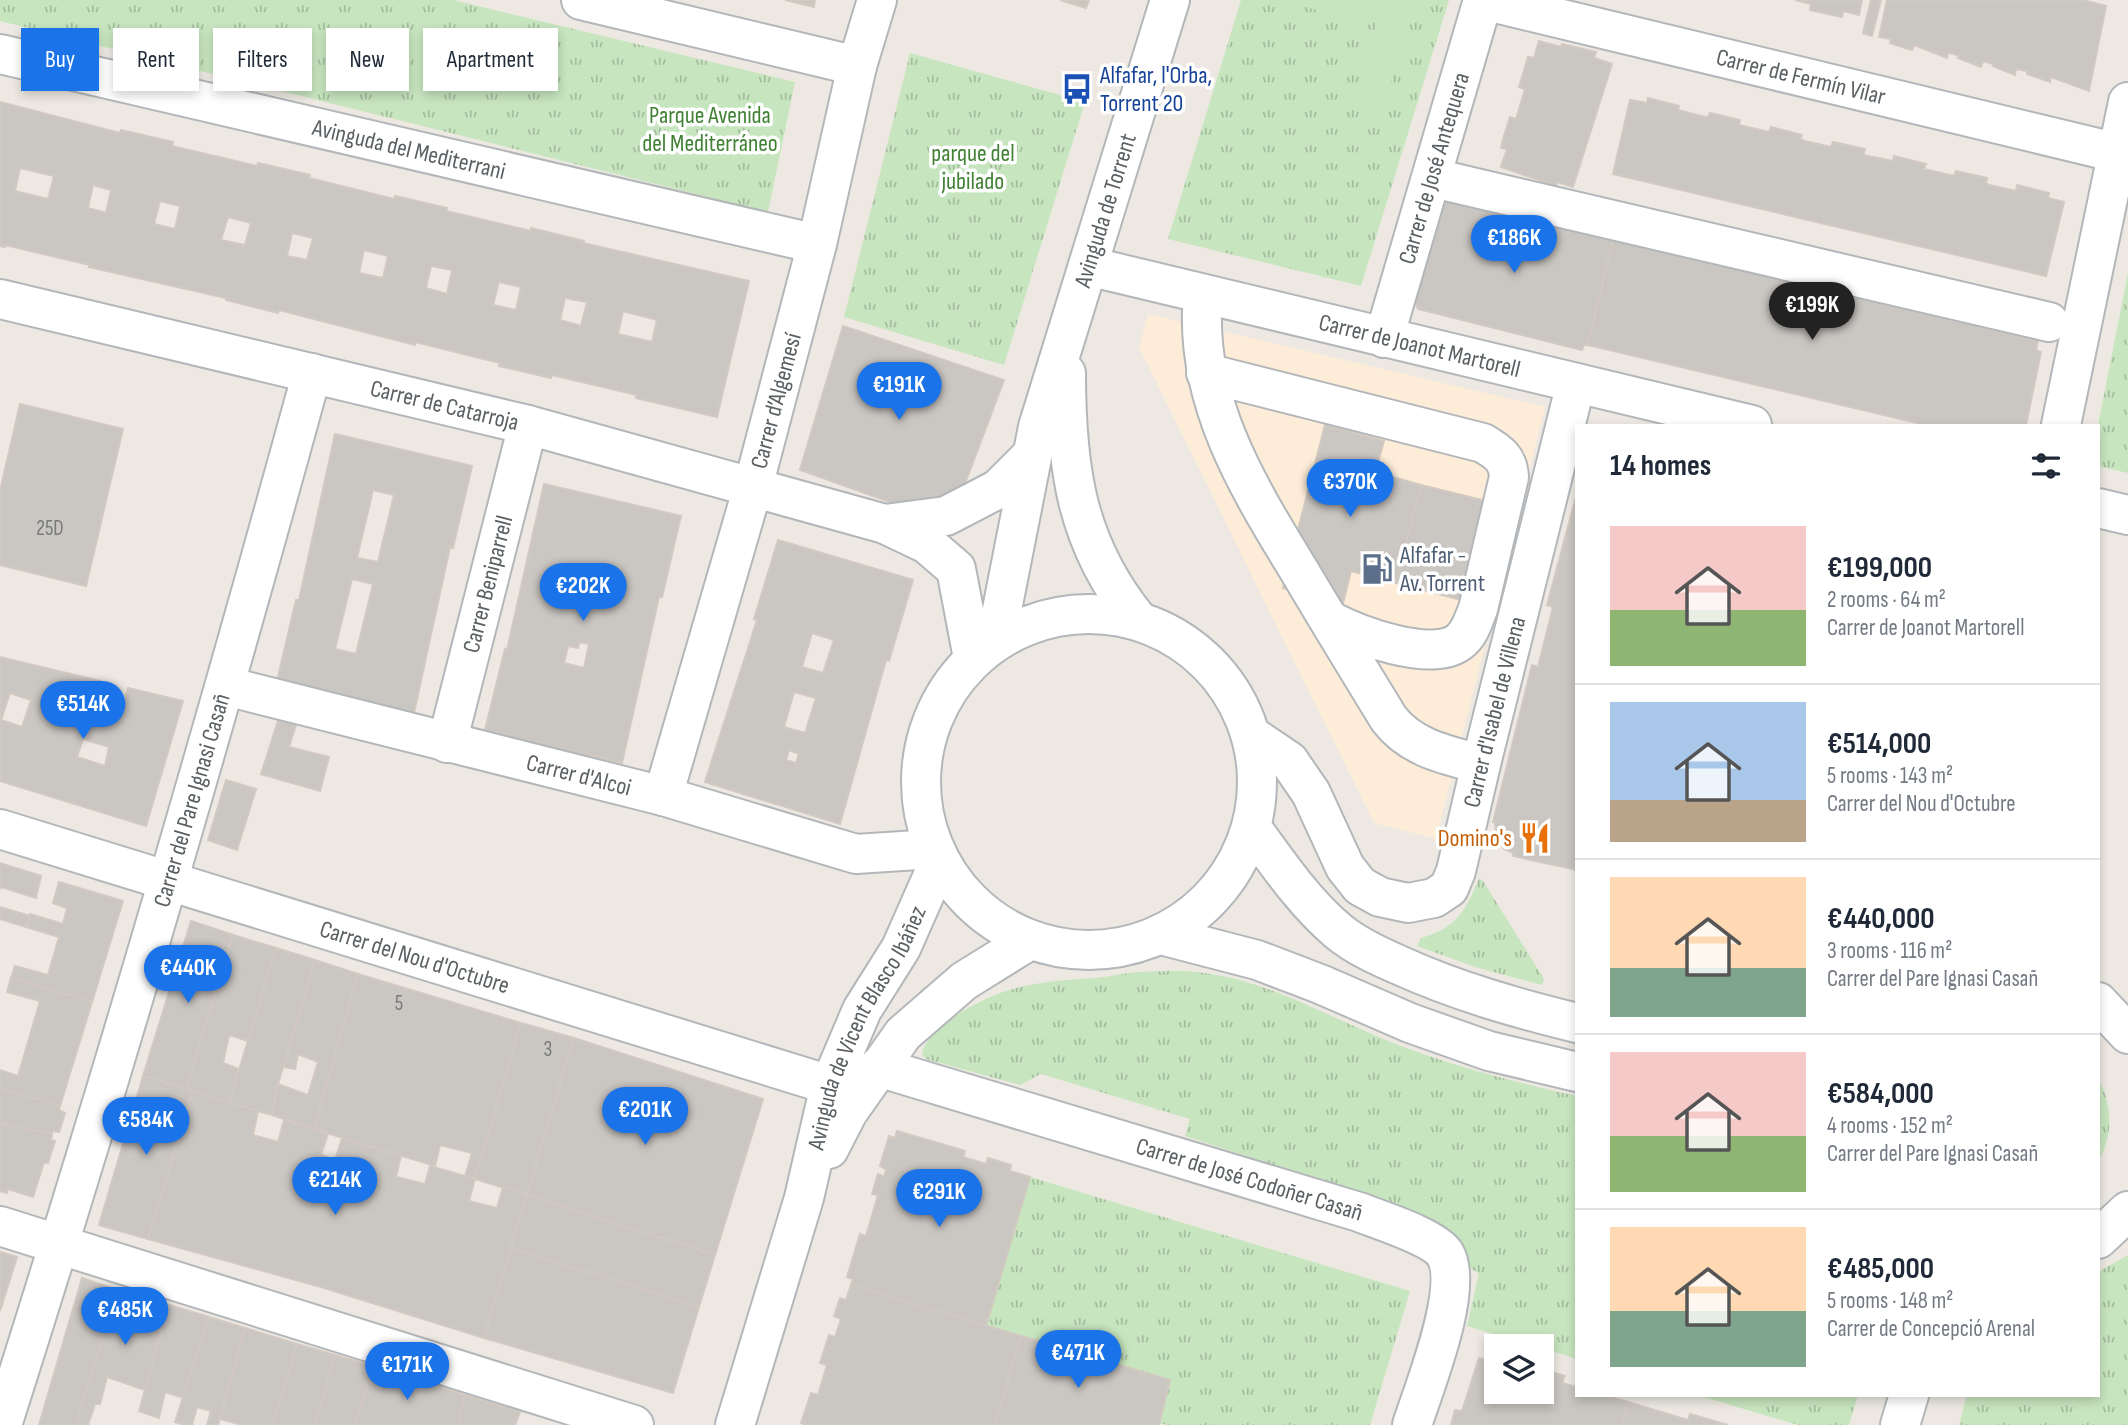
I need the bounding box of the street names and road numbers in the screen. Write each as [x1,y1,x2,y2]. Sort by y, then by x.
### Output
street label: Carrer de Fermín Vilar [1713,43,1888,111]
street label: Carrer de José Antequera [1392,69,1476,267]
street label: Avinguda del Mediterrani [309,113,508,186]
street label: Avinguda de Torrent [1068,130,1143,292]
street label: Carrer de Joanot Martorell [1316,308,1523,384]
street label: Carrer d’Algemesí [744,329,808,472]
street label: Carrer de Catarroja [367,374,522,437]
street label: Carrer Beniparrell [457,513,519,656]
street label: Carrer d'Isabel de Villena [1457,614,1532,810]
street label: Carrer del Pare Ignasi Casañ [147,690,237,910]
street label: Carrer d'Alcoi [523,748,634,802]
street label: Avinguda de Vicent Blasco Ibáñez [801,901,933,1154]
street label: Carrer del Nou d'Octubre [316,915,513,1000]
street label: Carrer de José Codoñer Casañ [1132,1132,1366,1227]

